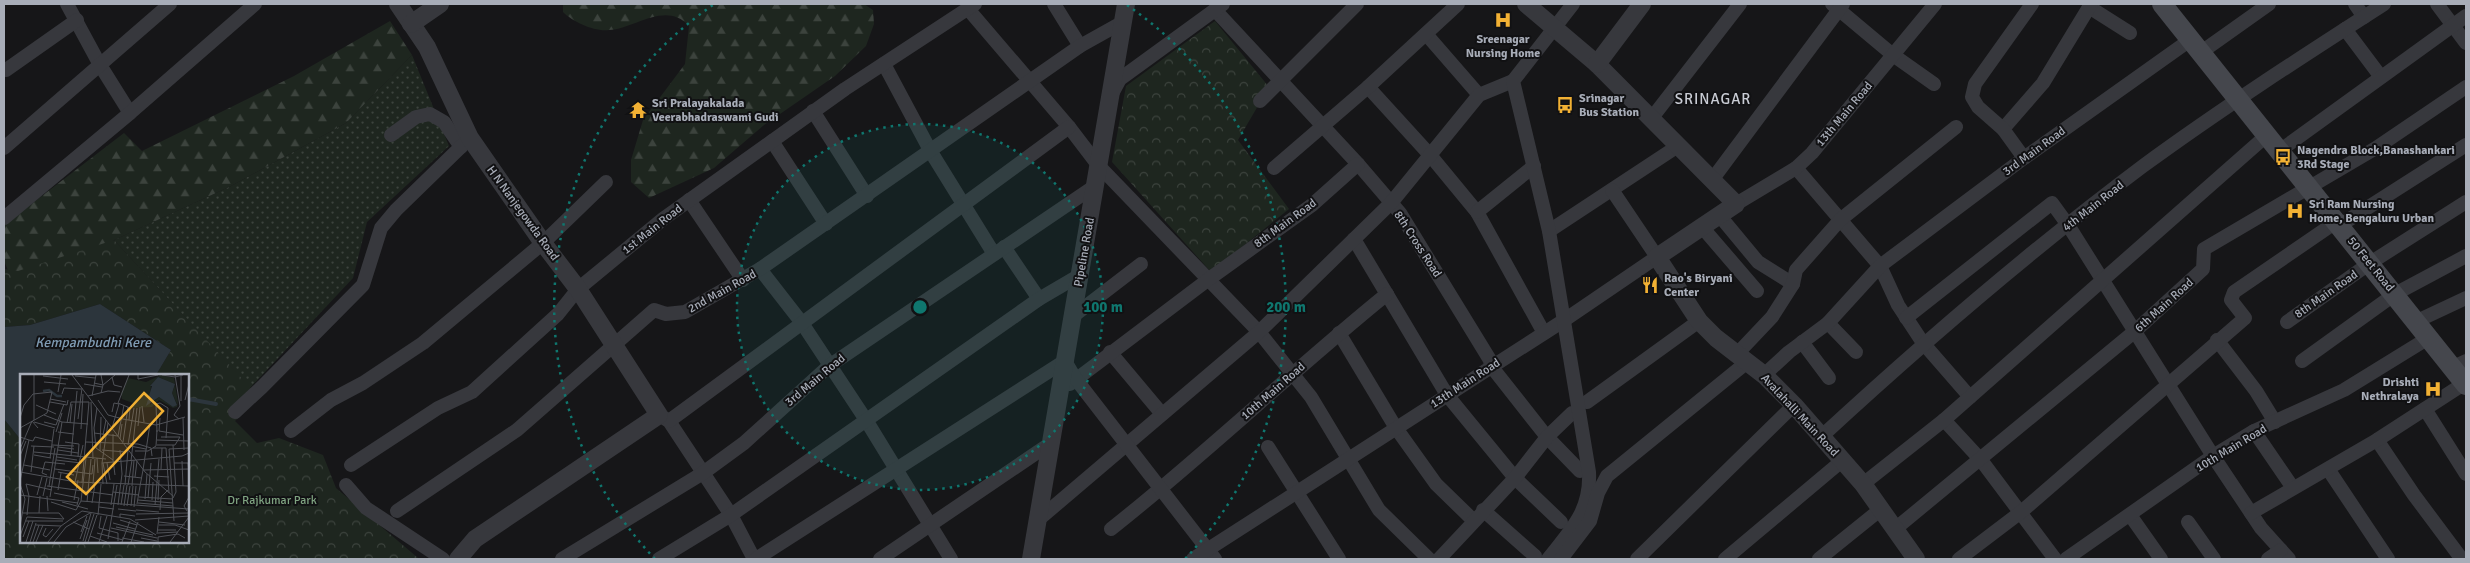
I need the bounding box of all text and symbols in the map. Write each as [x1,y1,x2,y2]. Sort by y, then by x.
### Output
hospital icon: Sreenagar Nursing Home [1493,10,1513,30]
place label: Sreenagar Nursing Home [1466,32,1540,61]
street label: 13th Main Road [1813,79,1876,150]
district label: SRINAGAR [1675,90,1751,108]
place label: Srinagar Bus Station [1579,91,1640,120]
bus stop icon: Srinagar Bus Station [1555,95,1575,115]
place label: Sri Pralayakalada Veerabhadraswami Gudi [652,96,779,125]
temple icon: Sri Pralayakalada Veerabhadraswami Gudi [628,100,648,120]
street label: 3rd Main Road [2000,124,2069,179]
place label: Nagendra Block,Banashankari 3Rd Stage [2297,143,2455,172]
bus stop icon: Nagendra Block,Banashankari 3Rd Stage [2273,147,2293,167]
street label: H N Nanjegowda Road [483,163,562,264]
street label: 4th Main Road [2060,178,2127,235]
street label: 8th Main Road [1251,196,1320,251]
place label: Sri Ram Nursing Home, Bengaluru Urban [2309,197,2434,226]
street label: 1st Main Road [619,201,685,258]
hospital icon: Sri Ram Nursing Home, Bengaluru Urban [2285,201,2305,221]
street label: 8th Cross Road [1390,208,1445,280]
street label: Pipeline Road [1071,216,1098,288]
street label: 50 Feet Road [2344,234,2397,295]
street label: 2nd Main Road [685,266,759,316]
street label: 8th Main Road [2292,267,2361,322]
place label: Rao's Biryani Center [1664,271,1733,300]
restaurant icon: Rao's Biryani Center [1640,275,1660,295]
street label: 6th Main Road [2132,275,2197,336]
centre of rings [911,298,929,316]
text: 100 m [1083,298,1123,316]
text: 200 m [1266,298,1306,316]
water label: Kempambudhi Kere [35,334,152,351]
street label: 3rd Main Road [782,351,848,410]
street label: 13th Main Road [1428,355,1503,412]
street label: 10th Main Road [1238,359,1309,423]
street label: Avalahalli Main Road [1757,371,1842,460]
inset map [20,374,189,543]
place label: Drishti Nethralaya [2361,375,2419,404]
hospital icon: Drishti Nethralaya [2423,379,2443,399]
street label: 10th Main Road [2193,421,2270,476]
park label: Dr Rajkumar Park [227,493,317,508]

